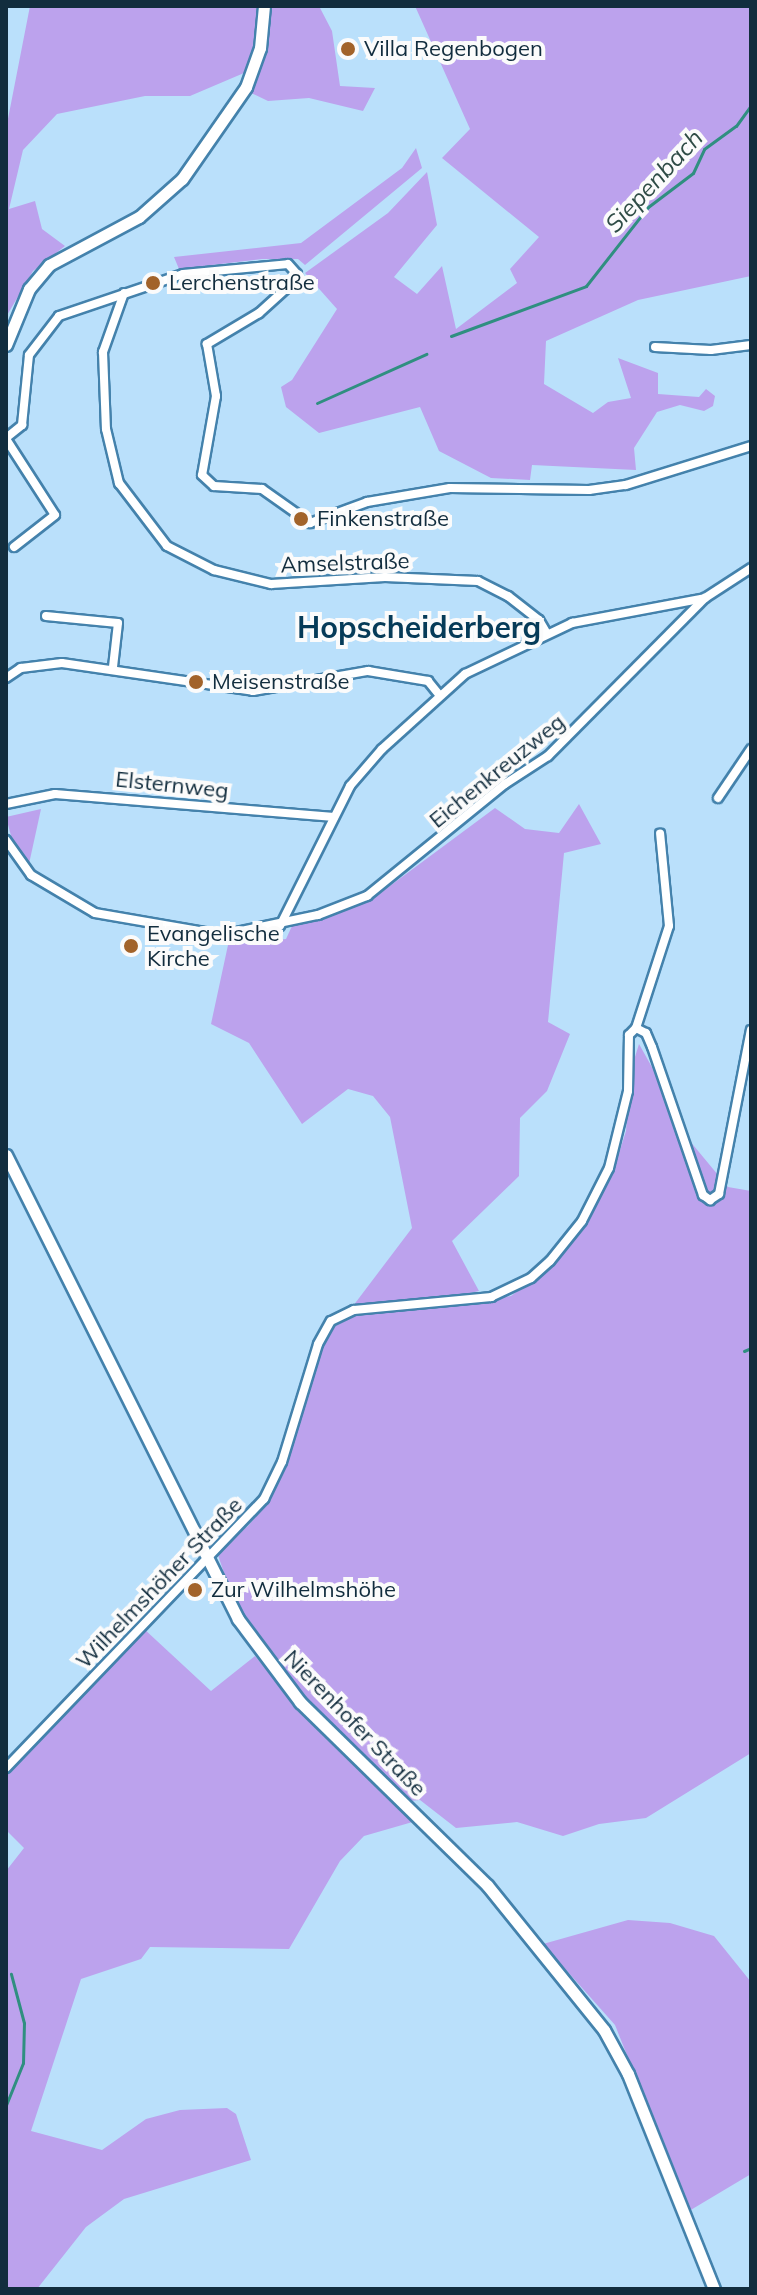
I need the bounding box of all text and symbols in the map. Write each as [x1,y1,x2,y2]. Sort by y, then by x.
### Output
place label: Villa Regenbogen [364,36,543,62]
marker: Villa Regenbogen [339,40,357,58]
water label: Siepenbach [599,124,709,238]
place label: Lerchenstraße [169,270,315,296]
marker: Lerchenstraße [144,274,162,292]
place label: Finkenstraße [317,506,449,532]
marker: Finkenstraße [292,510,310,528]
street label: Amselstraße [280,548,410,578]
district label: Hopscheiderberg [297,609,541,645]
place label: Meisenstraße [212,669,349,695]
marker: Meisenstraße [187,673,205,691]
street label: Eichenkreuzweg [424,708,570,834]
street label: Elsternweg [114,766,230,804]
place label: Evangelische Kirche [147,920,280,972]
marker: Evangelische Kirche [122,937,140,955]
street label: Wilhelmshöher Straße [70,1492,248,1674]
place label: Zur Wilhelmshöhe [211,1577,396,1603]
marker: Zur Wilhelmshöhe [186,1581,204,1599]
street label: Nierenhofer Straße [279,1644,431,1802]

